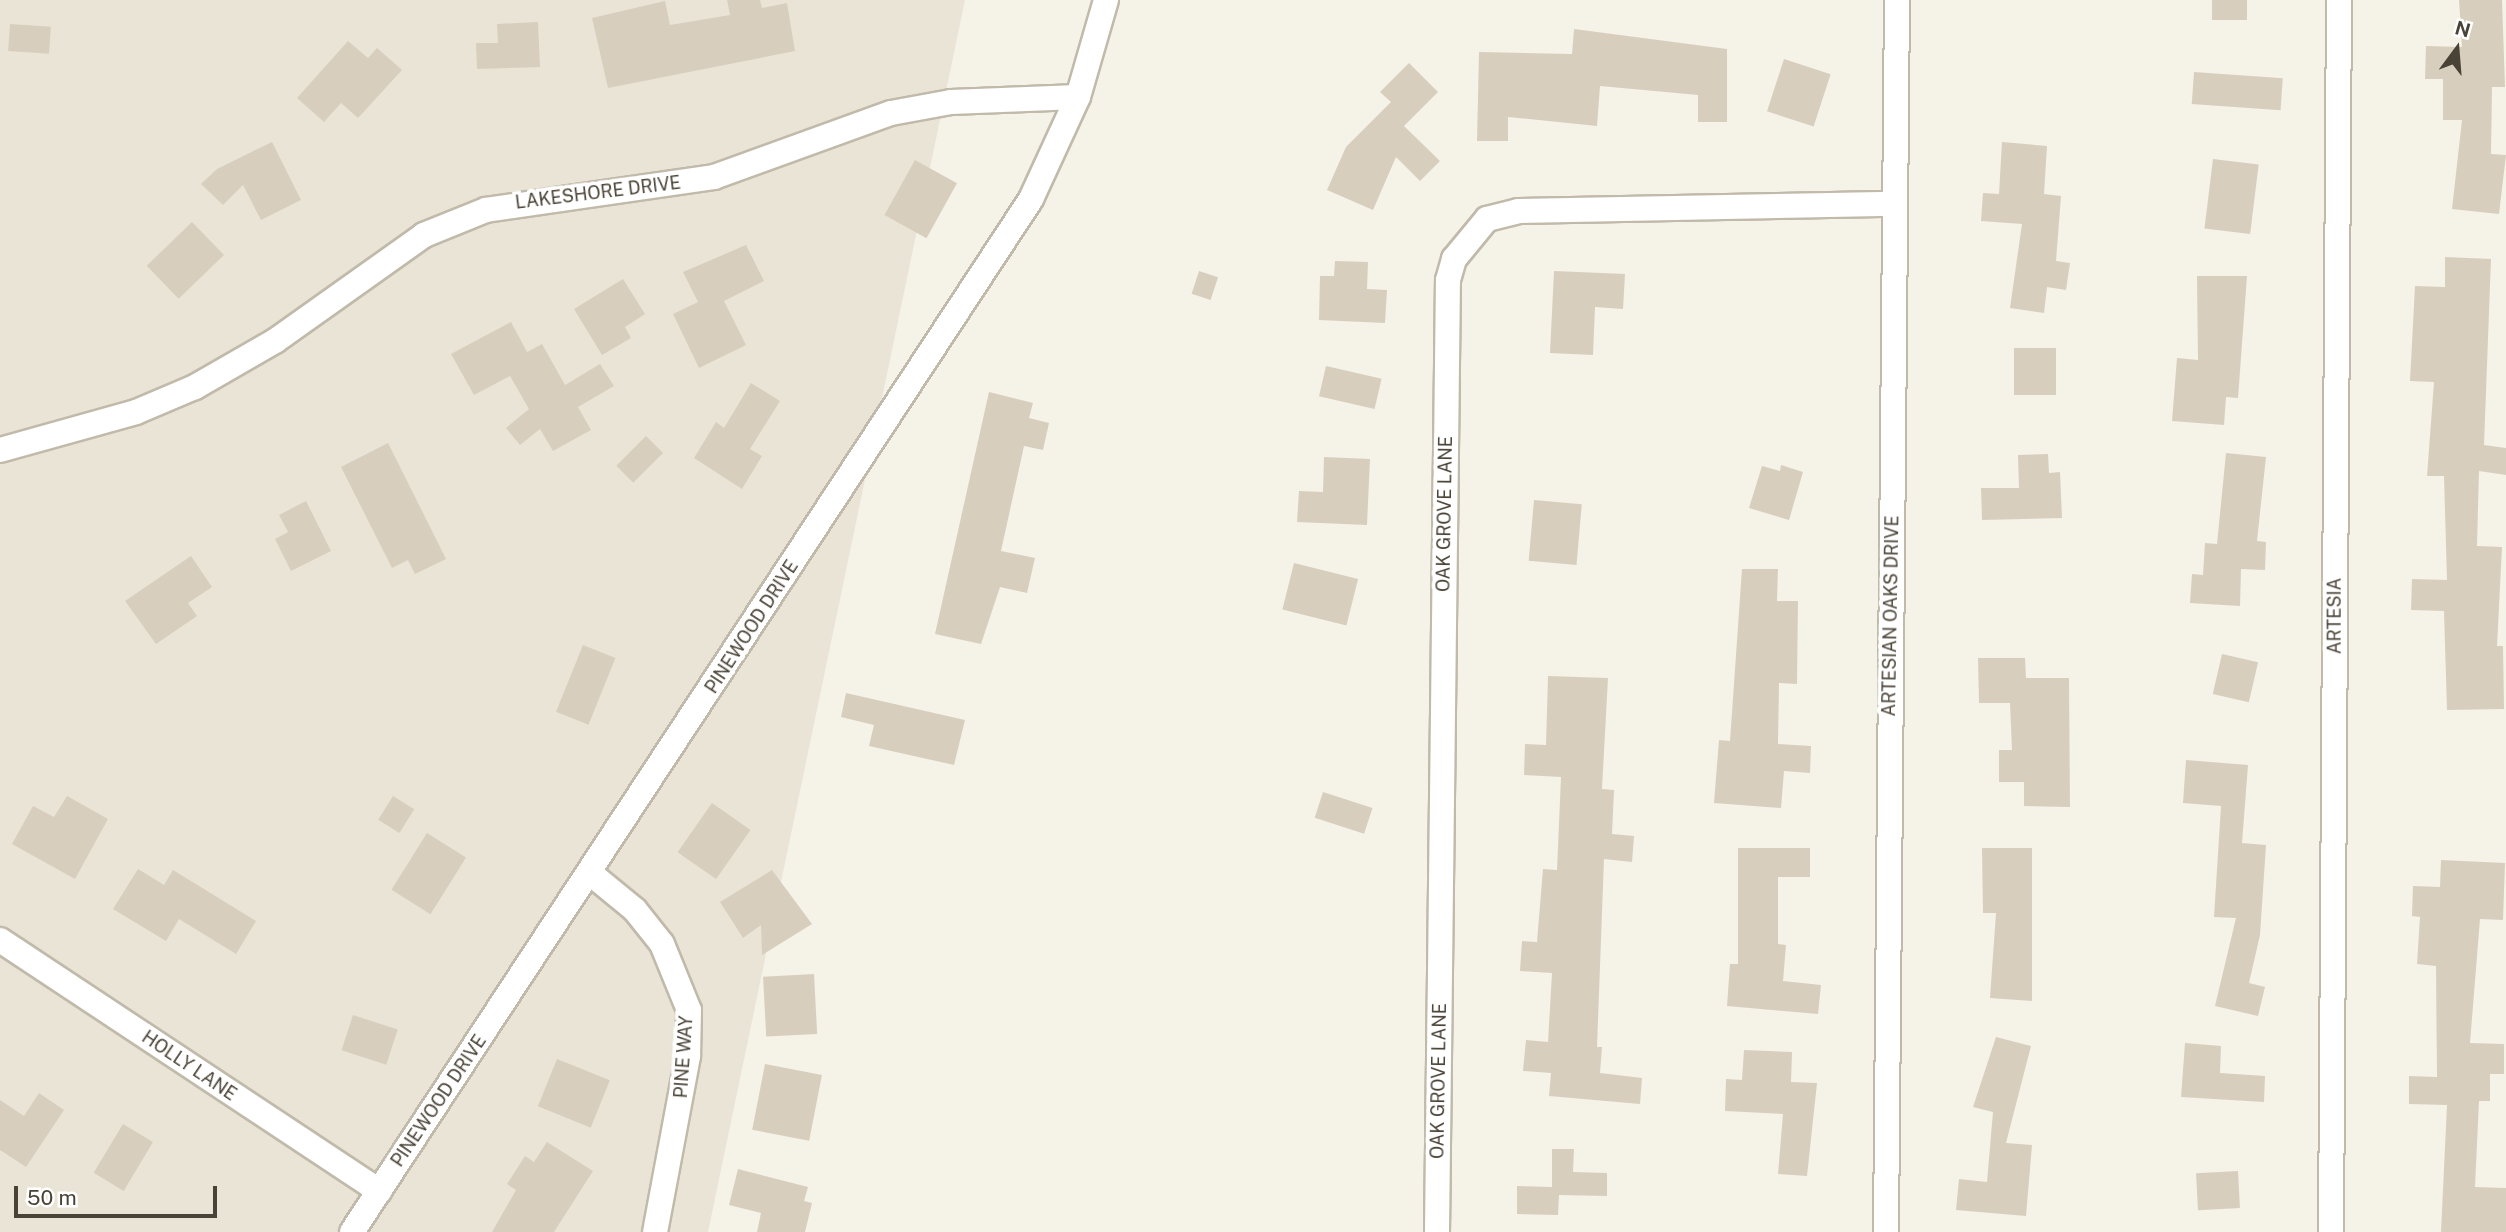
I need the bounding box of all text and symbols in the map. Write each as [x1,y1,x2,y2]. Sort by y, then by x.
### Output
north arrow [2422,14,2492,84]
text: N [2453,16,2473,41]
street label: LAKESHORE DRIVE [514,172,682,214]
street label: OAK GROVE LANE [1433,436,1457,592]
street label: ARTESIAN OAKS DRIVE [1878,515,1904,717]
street label: PINEWOOD DRIVE [701,556,803,698]
street label: ARTESIA [2324,578,2346,654]
street label: OAK GROVE LANE [1427,1003,1451,1159]
street label: PINE WAY [670,1015,698,1099]
street label: HOLLY LANE [138,1026,240,1106]
street label: PINEWOOD DRIVE [387,1031,491,1171]
scale bar [18,1172,220,1216]
text: 50 m [27,1185,77,1210]

